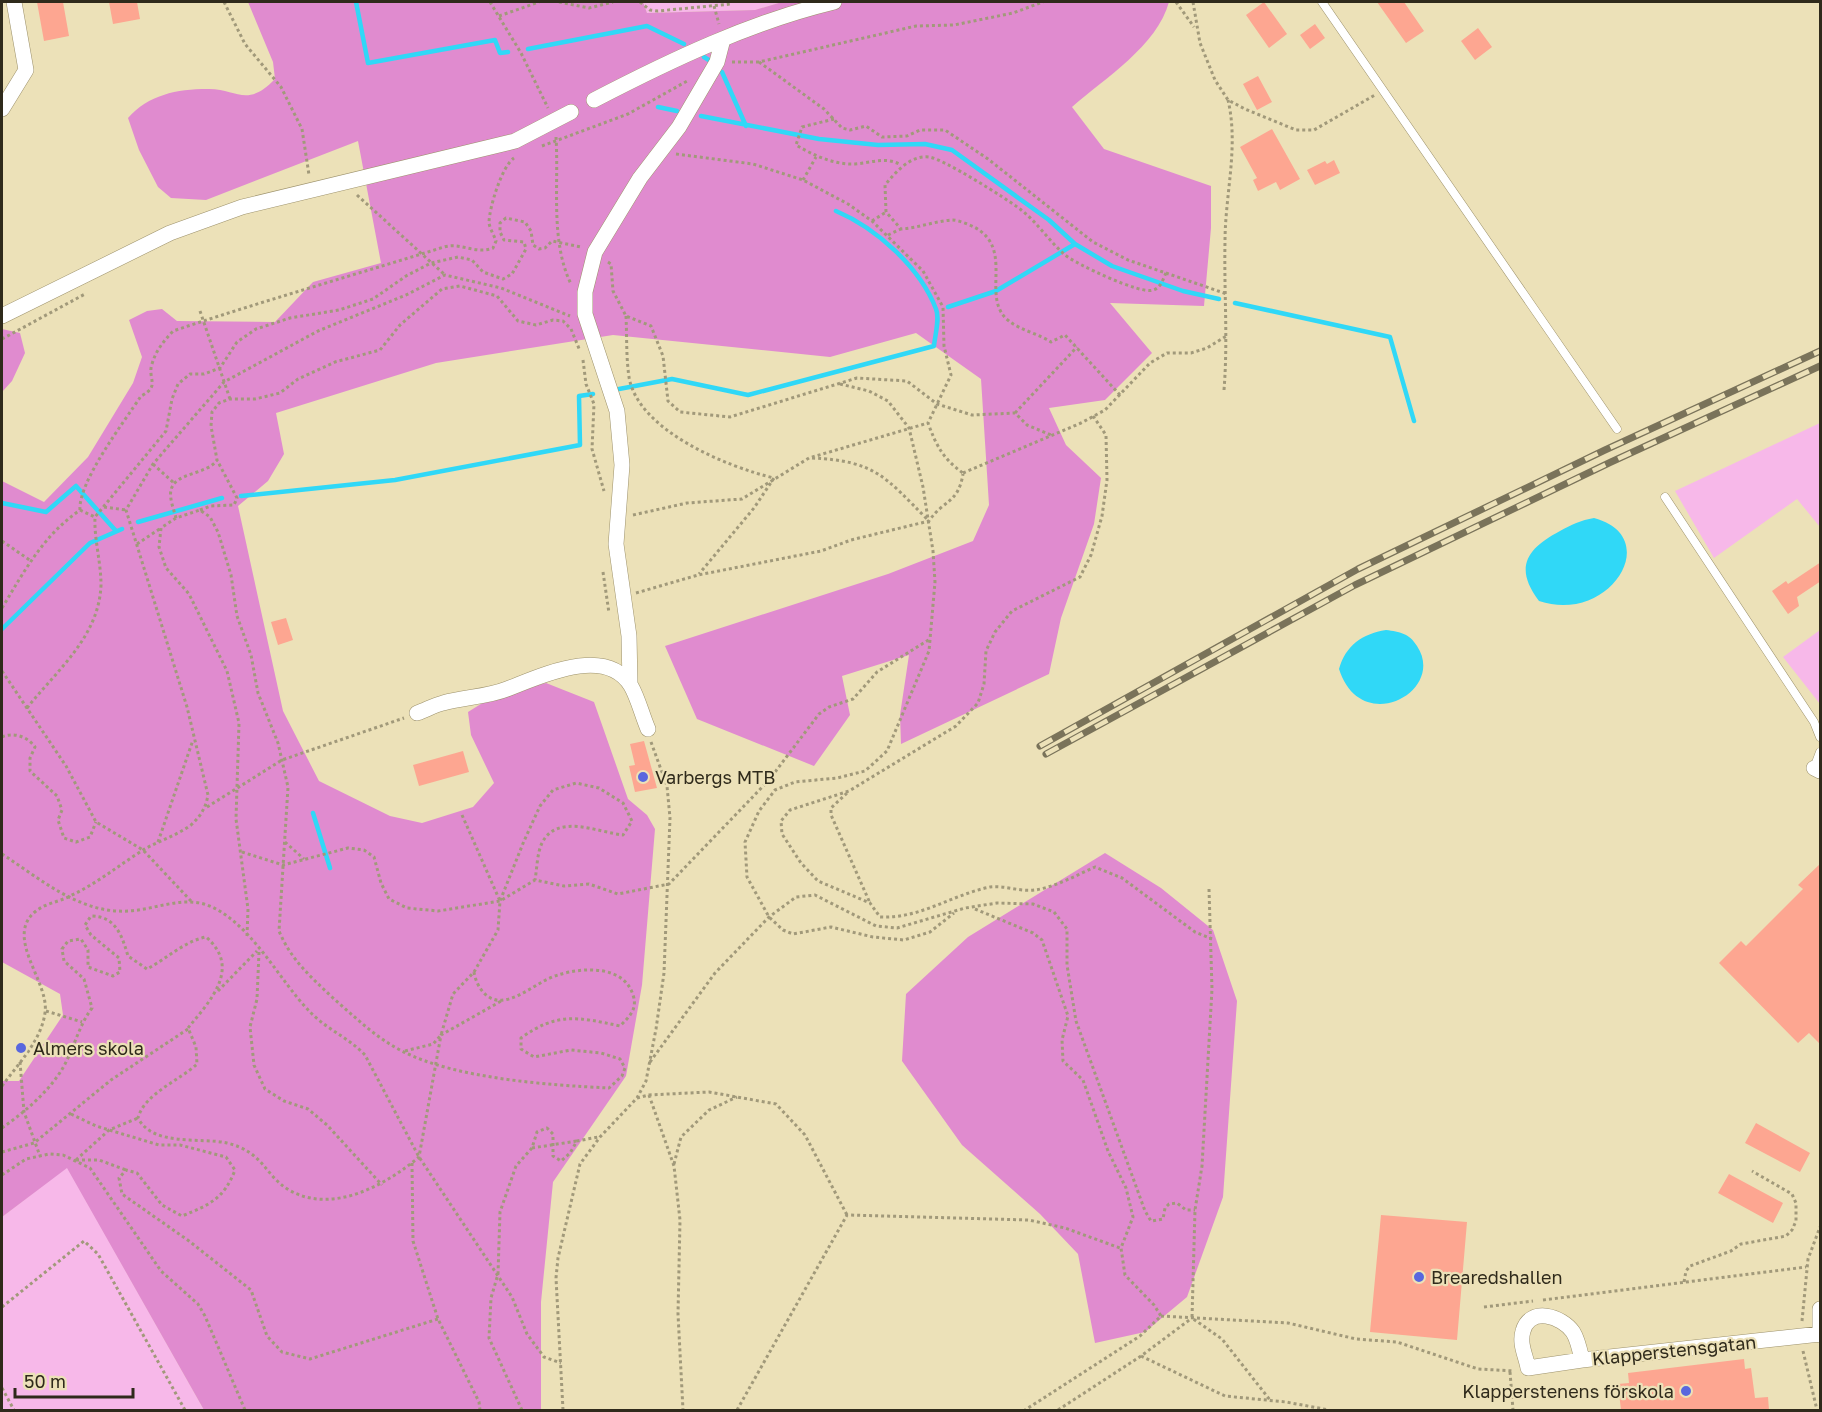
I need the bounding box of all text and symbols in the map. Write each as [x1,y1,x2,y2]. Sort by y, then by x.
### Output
place label: Varbergs MTB [655,766,775,788]
marker: Varbergs MTB [636,770,650,784]
place label: Almers skola [33,1037,144,1059]
marker: Almers skola [14,1041,28,1055]
place label: Brearedshallen [1431,1266,1563,1288]
marker: Brearedshallen [1412,1270,1426,1284]
street label: Klapperstensgatan [1591,1330,1757,1370]
scale bar [15,1361,134,1399]
text: 50 m [24,1370,66,1392]
place label: Klapperstenens förskola [1462,1380,1674,1402]
marker: Klapperstenens förskola [1679,1384,1693,1398]

